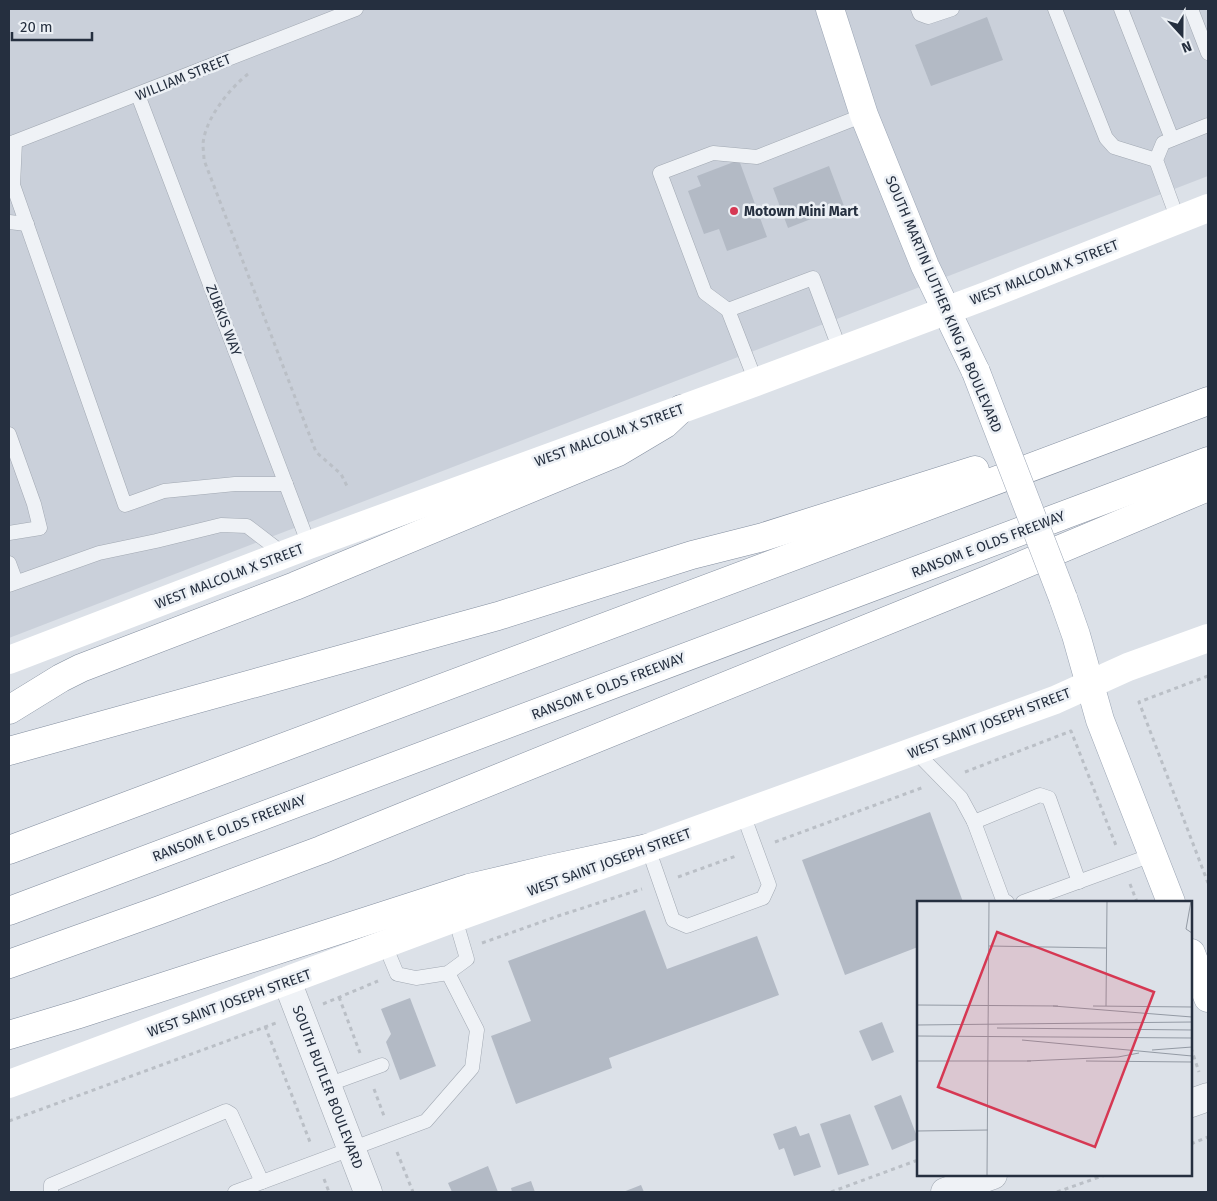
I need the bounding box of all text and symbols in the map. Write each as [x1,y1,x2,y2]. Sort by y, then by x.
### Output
scale bar [12,10,92,42]
north arrow [1157,10,1207,60]
text: 20 m [20,18,53,36]
text: N [1179,37,1194,56]
street label: WILLIAM STREET [133,50,234,104]
street label: SOUTH MARTIN LUTHER KING JR BOULEVARD [882,173,1005,435]
place label: Motown Mini Mart [744,203,859,220]
marker: Motown Mini Mart [728,205,740,217]
street label: WEST MALCOLM X STREET [968,236,1122,309]
street label: ZUBKIS WAY [202,282,245,359]
street label: WEST MALCOLM X STREET [532,400,687,470]
street label: RANSOM E OLDS FREEWAY [909,507,1068,582]
street label: WEST MALCOLM X STREET [153,540,307,613]
street label: RANSOM E OLDS FREEWAY [529,649,688,724]
street label: WEST SAINT JOSEPH STREET [905,684,1074,762]
street label: RANSOM E OLDS FREEWAY [150,791,309,866]
street label: WEST SAINT JOSEPH STREET [525,825,694,900]
inset map [917,901,1192,1176]
street label: WEST SAINT JOSEPH STREET [145,966,314,1041]
street label: SOUTH BUTLER BOULEVARD [288,1003,367,1171]

